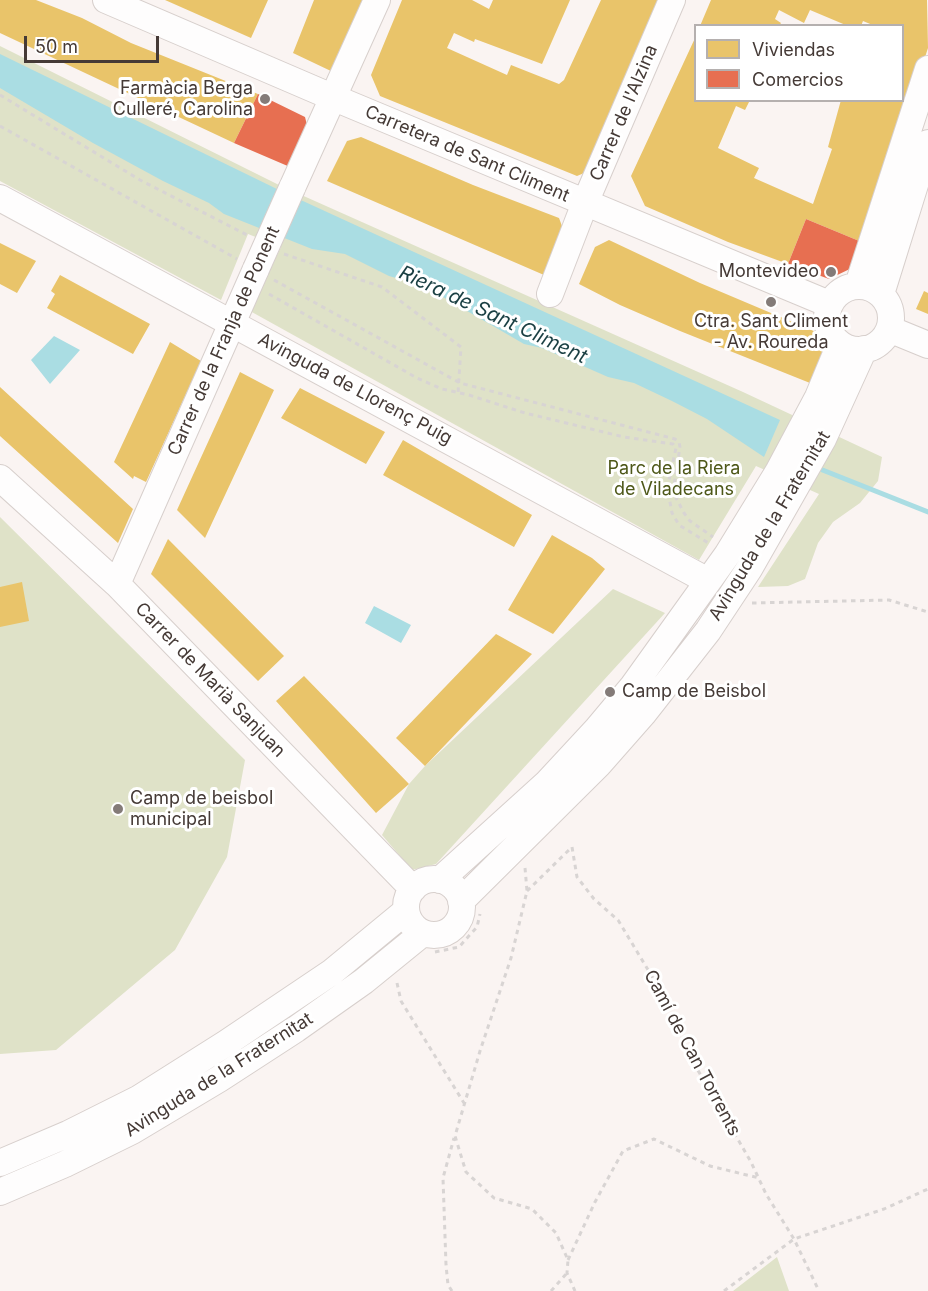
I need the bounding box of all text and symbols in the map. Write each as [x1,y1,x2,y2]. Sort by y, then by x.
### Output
scale bar [27,24,162,62]
legend [694,24,904,102]
text: 50 m [35,36,78,57]
text: Viviendas [752,39,835,60]
street label: Carrer de l'Alzina [586,42,662,184]
text: Comercios [752,69,844,90]
place label: Farmàcia Berga Culleré, Carolina [113,78,253,121]
marker: Farmàcia Berga Culleré, Carolina [258,92,272,106]
street label: Carretera de Sant Climent [362,101,572,207]
street label: Carrer de la Franja de Ponent [164,223,284,459]
water label: Riera de Sant Climent [395,261,591,369]
place label: Montevideo [719,261,819,283]
marker: Montevideo [824,265,838,279]
marker: Ctra. Sant Climent - Av. Roureda [764,295,778,309]
place label: Ctra. Sant Climent - Av. Roureda [694,311,848,354]
street label: Avinguda de Llorenç Puig [254,329,456,449]
street label: Avinguda de la Fraternitat [705,427,835,625]
park label: Parc de la Riera de Viladecans [608,458,740,500]
street label: Carrer de Marià Sanjuan [130,598,290,762]
place label: Camp de Beisbol [622,681,766,703]
marker: Camp de Beisbol [603,685,617,699]
place label: Camp de beisbol municipal [130,788,273,830]
marker: Camp de beisbol municipal [111,802,125,816]
street label: Camí de Can Torrents [639,966,745,1140]
street label: Avinguda de la Fraternitat [121,1008,317,1142]

